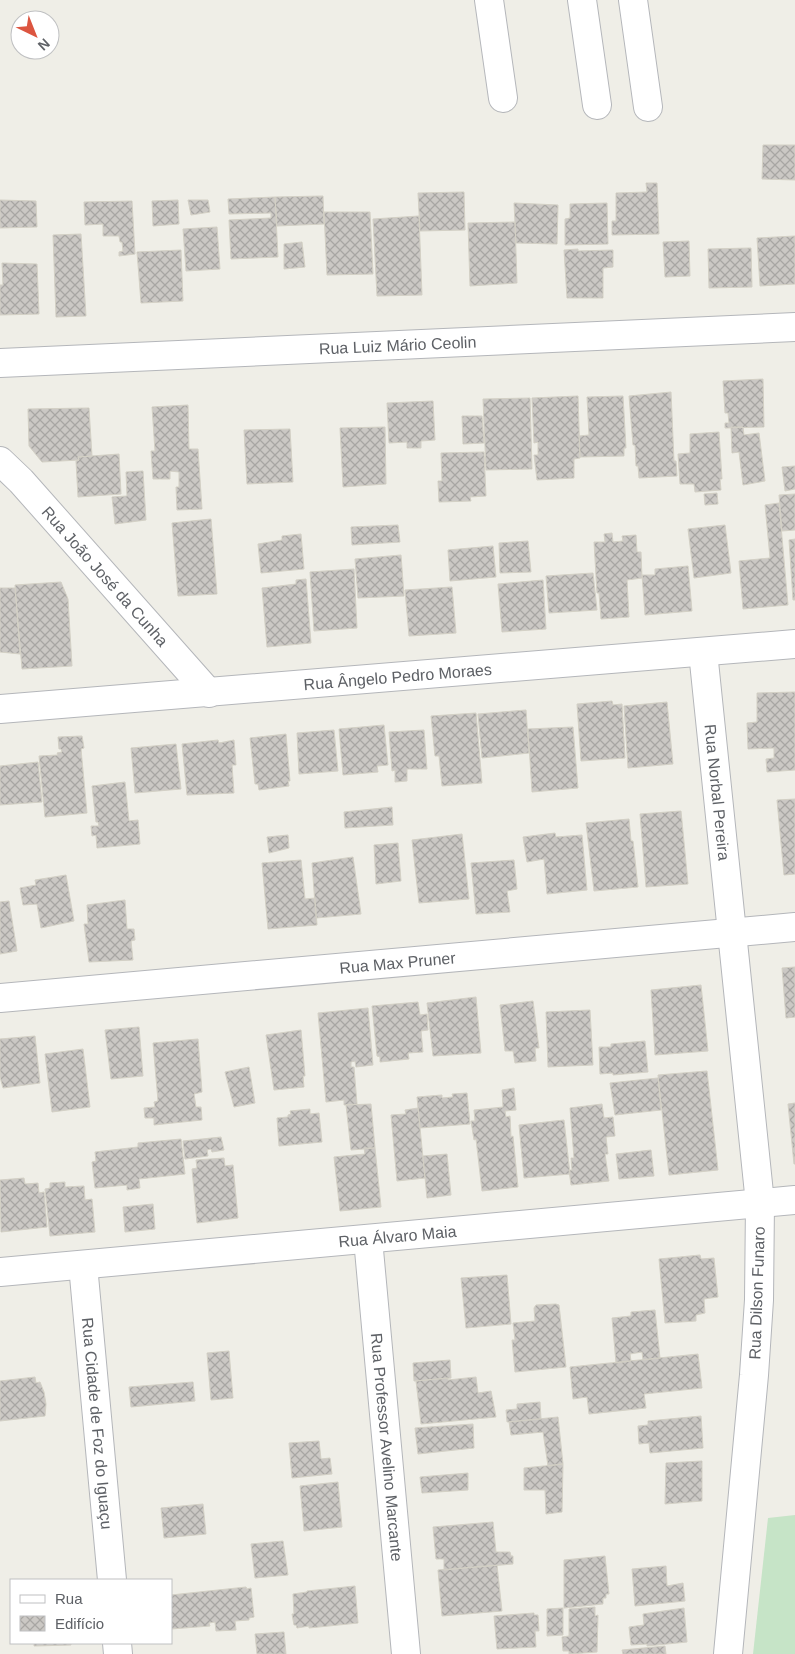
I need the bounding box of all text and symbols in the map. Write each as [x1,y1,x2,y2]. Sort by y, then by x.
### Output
north arrow [10,10,60,60]
text: N [35,35,53,54]
street label: Rua Luiz Mário Ceolin [319,333,477,357]
street label: Rua João José da Cunha [39,503,172,649]
street label: Rua Ângelo Pedro Moraes [303,660,492,693]
street label: Rua Norbal Pereira [702,723,733,861]
street label: Rua Max Pruner [339,949,457,976]
street label: Rua Álvaro Maia [338,1222,457,1250]
street label: Rua Dilson Funaro [746,1226,768,1360]
street label: Rua Cidade de Foz do Iguaçu [79,1317,116,1530]
street label: Rua Professor Avelino Marcante [368,1332,406,1562]
legend [10,1579,172,1644]
text: Rua [55,1590,83,1607]
text: Edifício [55,1615,104,1632]

